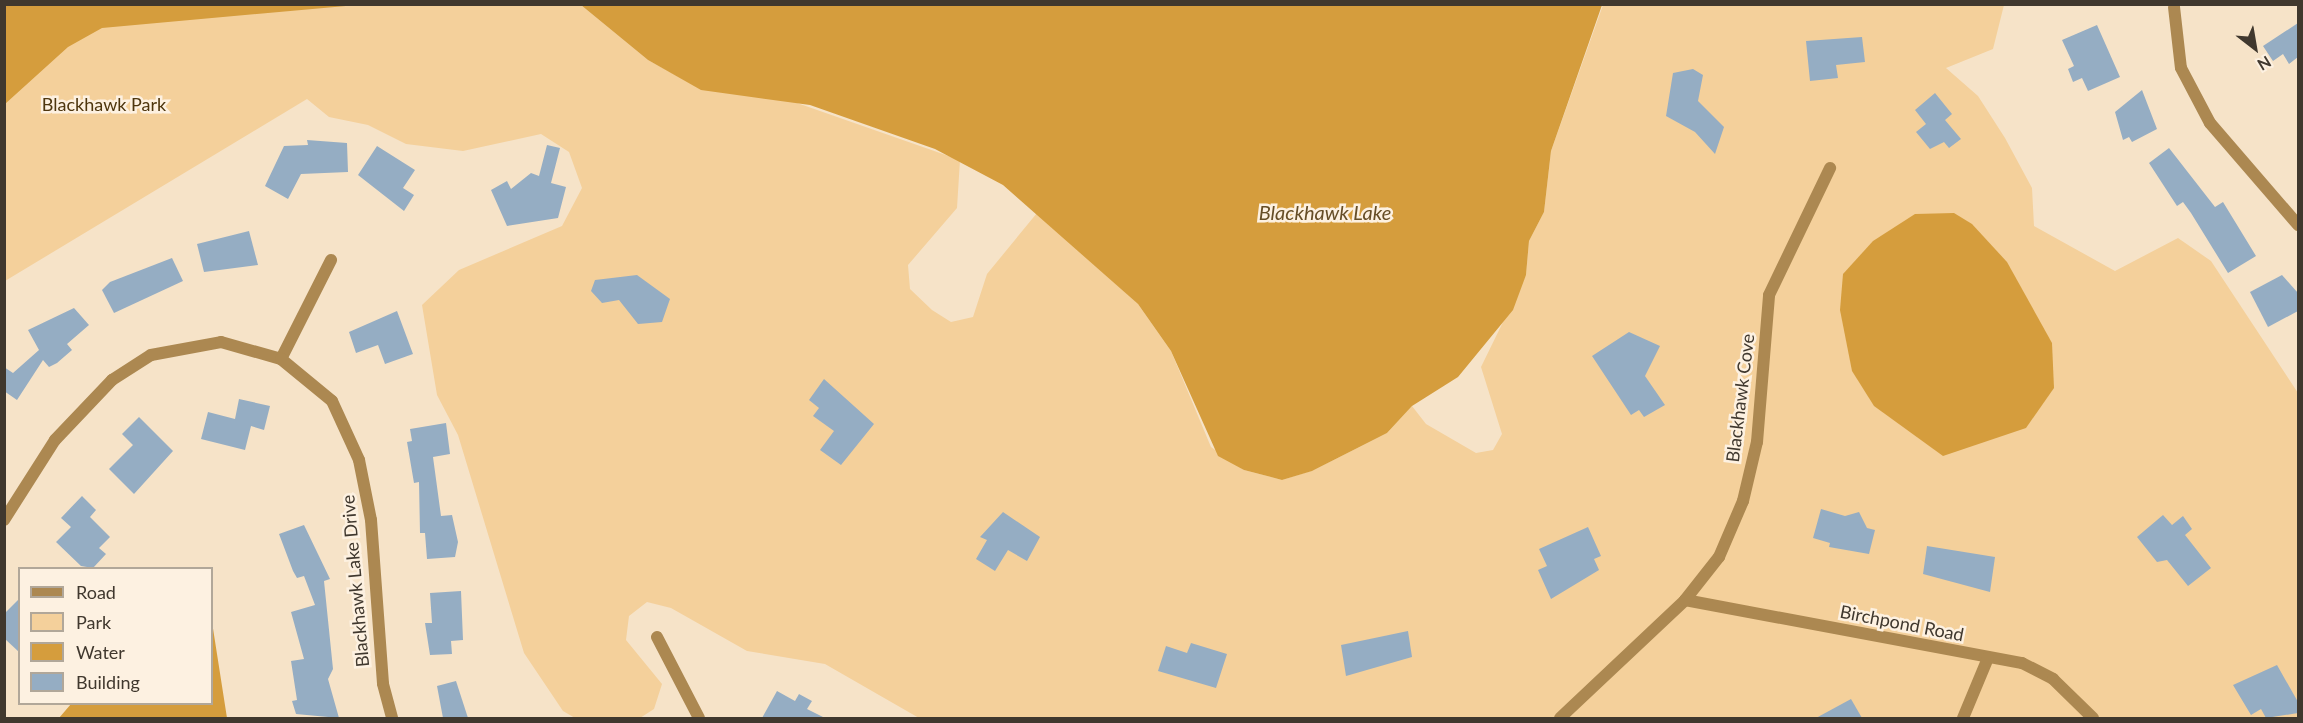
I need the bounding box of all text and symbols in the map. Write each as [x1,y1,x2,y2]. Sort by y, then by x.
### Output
north arrow [2225,18,2285,78]
text: N [2254,53,2275,75]
park label: Blackhawk Park [42,93,166,115]
water label: Blackhawk Lake [1259,200,1391,224]
street label: Blackhawk Cove [1721,332,1759,464]
street label: Blackhawk Lake Drive [337,494,373,668]
legend [18,567,213,705]
text: Road [76,581,116,603]
street label: Birchpond Road [1838,600,1966,646]
text: Park [76,611,111,633]
text: Water [76,641,125,663]
text: Building [76,671,140,693]

